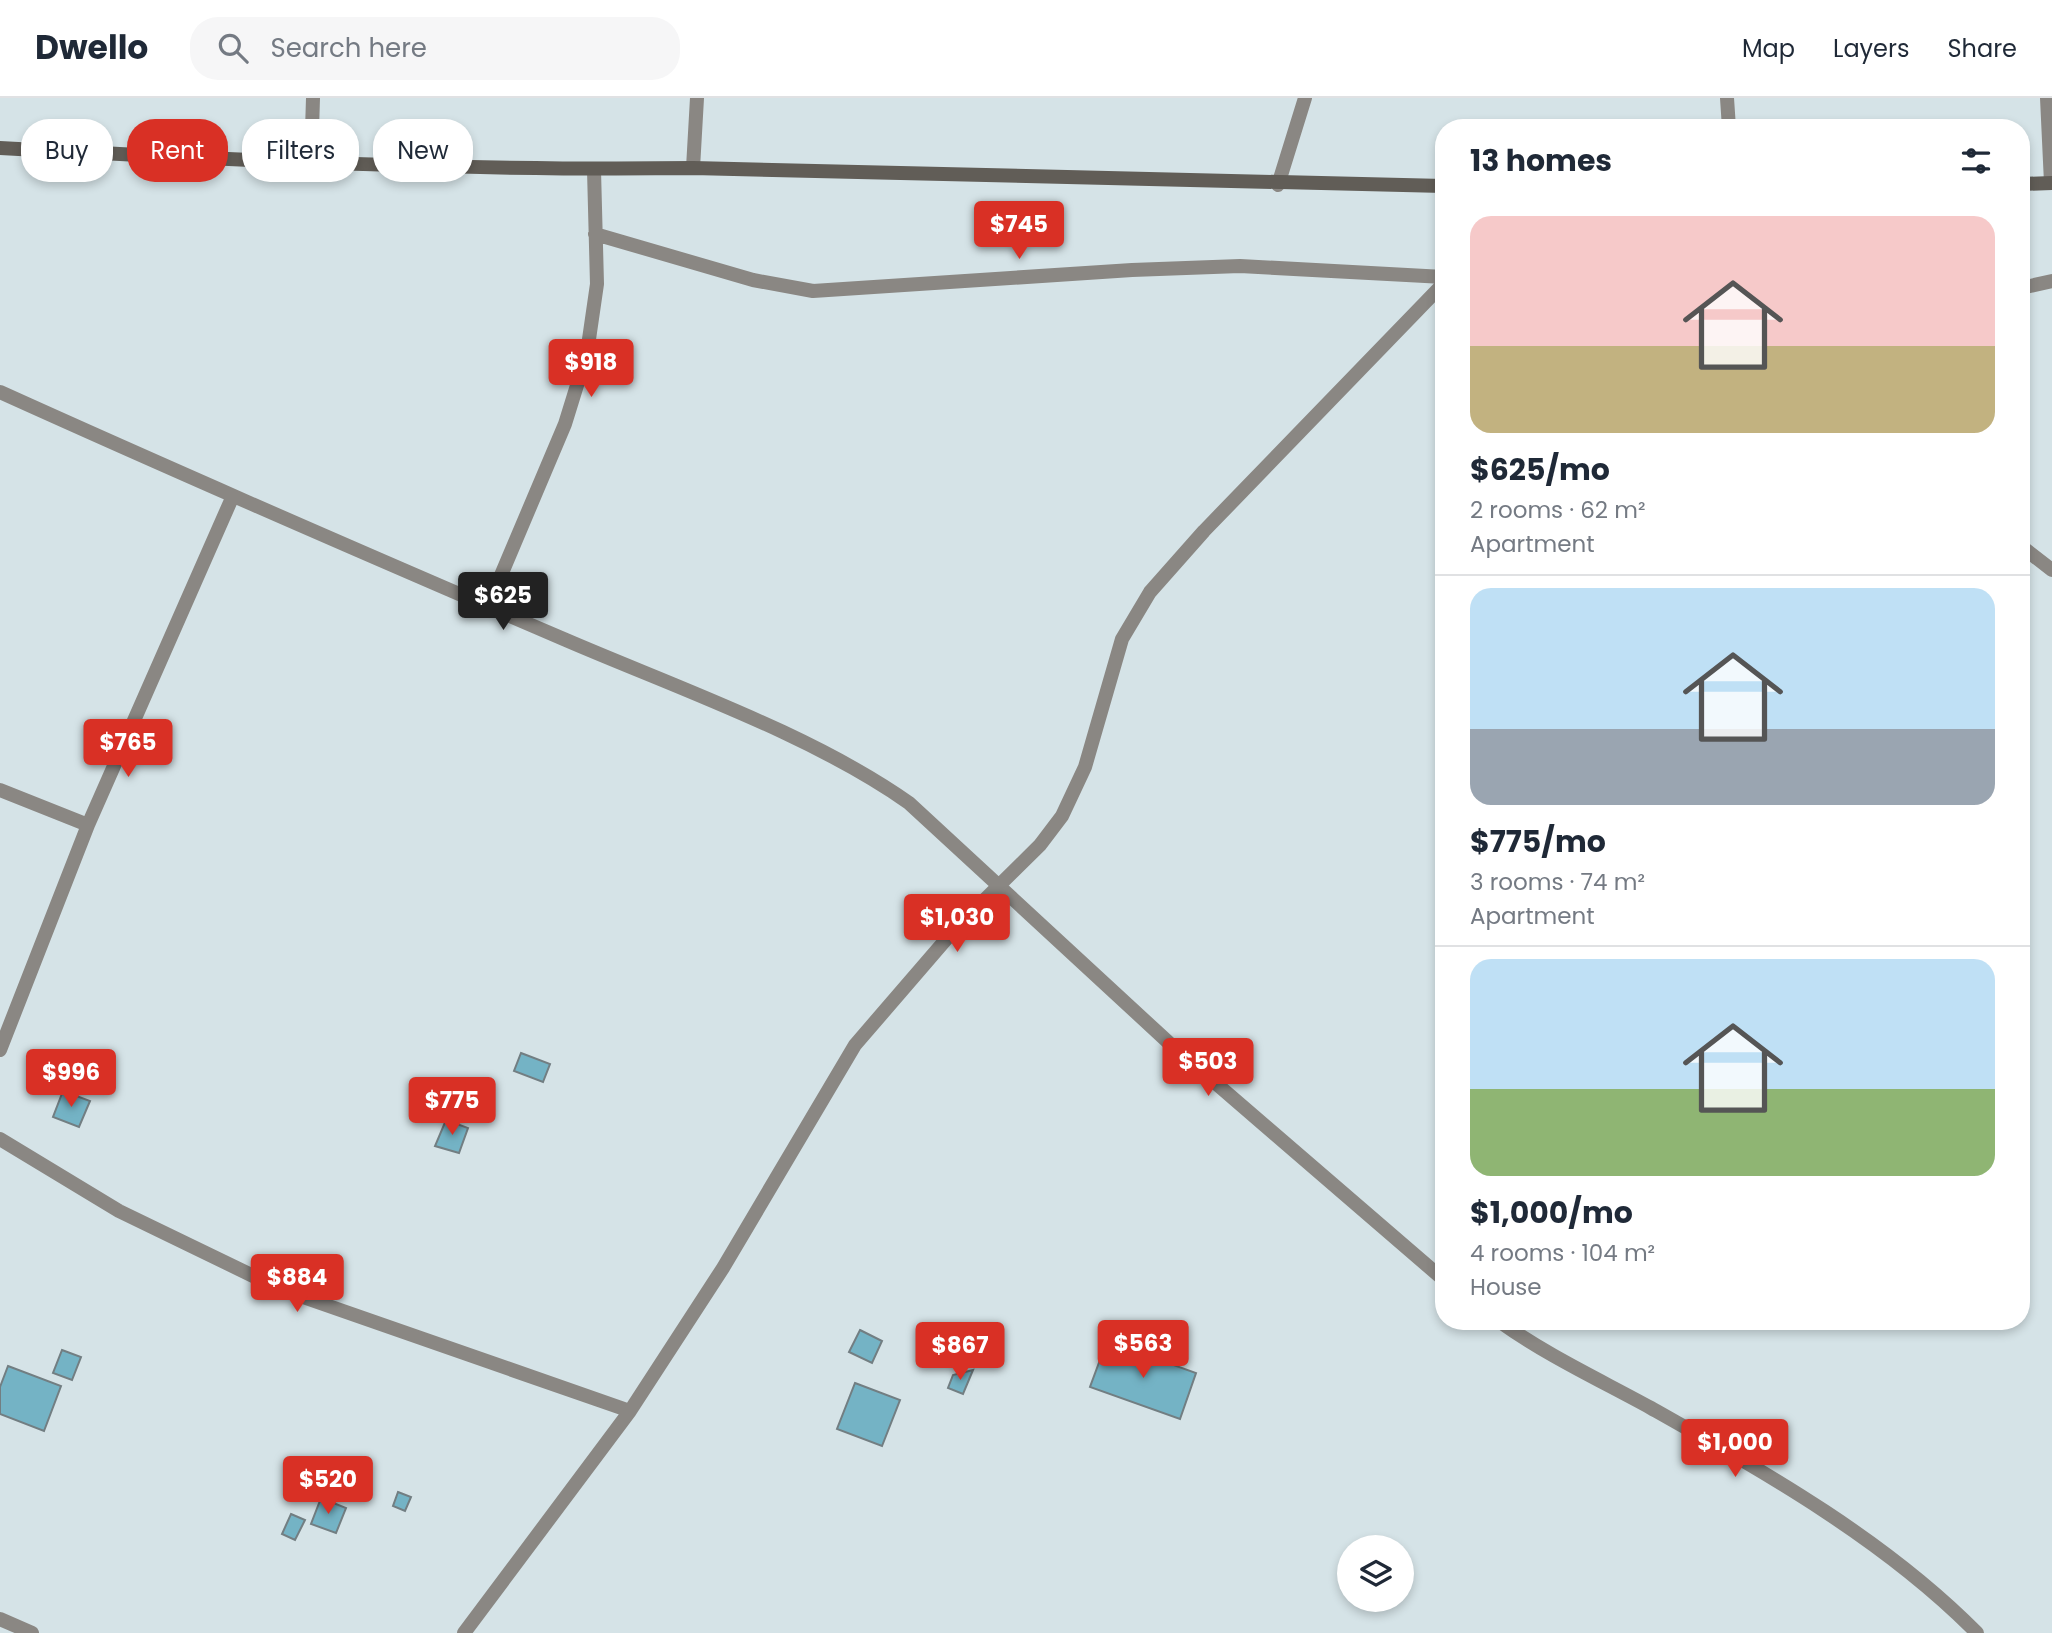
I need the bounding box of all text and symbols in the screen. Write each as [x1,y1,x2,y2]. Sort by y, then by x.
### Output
search box [190,17,680,80]
text: Dwello [35,24,148,71]
icon: search [214,29,252,67]
text: Search here [270,30,427,66]
text: Map [1742,32,1795,65]
text: Layers [1833,32,1909,65]
text: Share [1947,32,2017,65]
chip: Buy [21,119,113,182]
chip: Rent [127,119,228,182]
chip: Filters [242,119,359,182]
chip: New [373,119,473,182]
text: 13 homes [1470,139,1612,182]
icon: filters [1957,142,1995,180]
pin: $745 [978,202,1060,261]
text: $745 [990,208,1048,240]
icon: home [1670,262,1796,388]
pin: $918 [550,340,632,399]
text: $918 [565,346,617,378]
text: $625/mo [1470,448,1610,491]
text: 2 rooms · 62 m² [1470,494,1646,526]
text: Apartment [1470,528,1595,560]
pin: $625 [462,573,544,632]
text: $625 [474,579,532,611]
icon: home [1670,634,1796,760]
pin: $765 [87,720,169,779]
text: $765 [99,726,157,758]
text: $775/mo [1470,820,1606,863]
text: 3 rooms · 74 m² [1470,866,1645,898]
pin: $1,030 [900,894,1014,954]
text: Apartment [1470,900,1595,932]
text: $1,030 [920,901,994,933]
icon: home [1670,1005,1796,1131]
pin: $503 [1167,1038,1249,1098]
text: $503 [1179,1045,1238,1077]
pin: $996 [30,1049,112,1109]
text: $996 [42,1056,100,1088]
pin: $775 [411,1077,493,1137]
text: $775 [425,1084,479,1116]
text: $1,000/mo [1470,1191,1633,1234]
text: 4 rooms · 104 m² [1470,1237,1655,1269]
pin: $884 [256,1254,338,1314]
text: $884 [267,1261,327,1293]
text: House [1470,1271,1542,1303]
pin: $563 [1102,1320,1184,1380]
pin: $867 [919,1322,1001,1382]
text: $563 [1114,1327,1172,1359]
text: $867 [932,1329,989,1361]
pin: $1,000 [1678,1420,1792,1479]
text: $1,000 [1697,1426,1773,1458]
pin: $520 [287,1456,369,1516]
text: $520 [299,1463,357,1495]
map controls [1337,1535,1414,1612]
button: layers [1337,1535,1414,1612]

